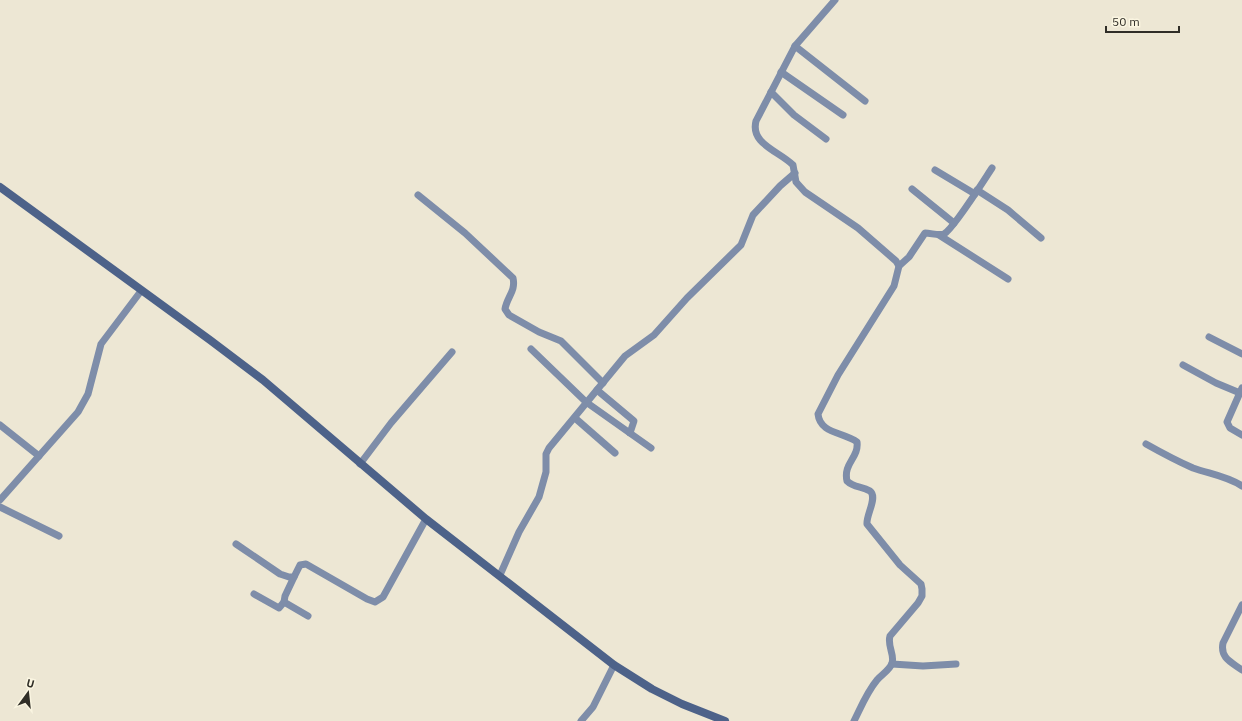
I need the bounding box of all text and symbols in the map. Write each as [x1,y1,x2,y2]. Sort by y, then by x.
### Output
scale bar [1106,8,1179,34]
text: 50 m [1112,14,1140,29]
north arrow [8,673,48,713]
text: U [25,676,36,691]

